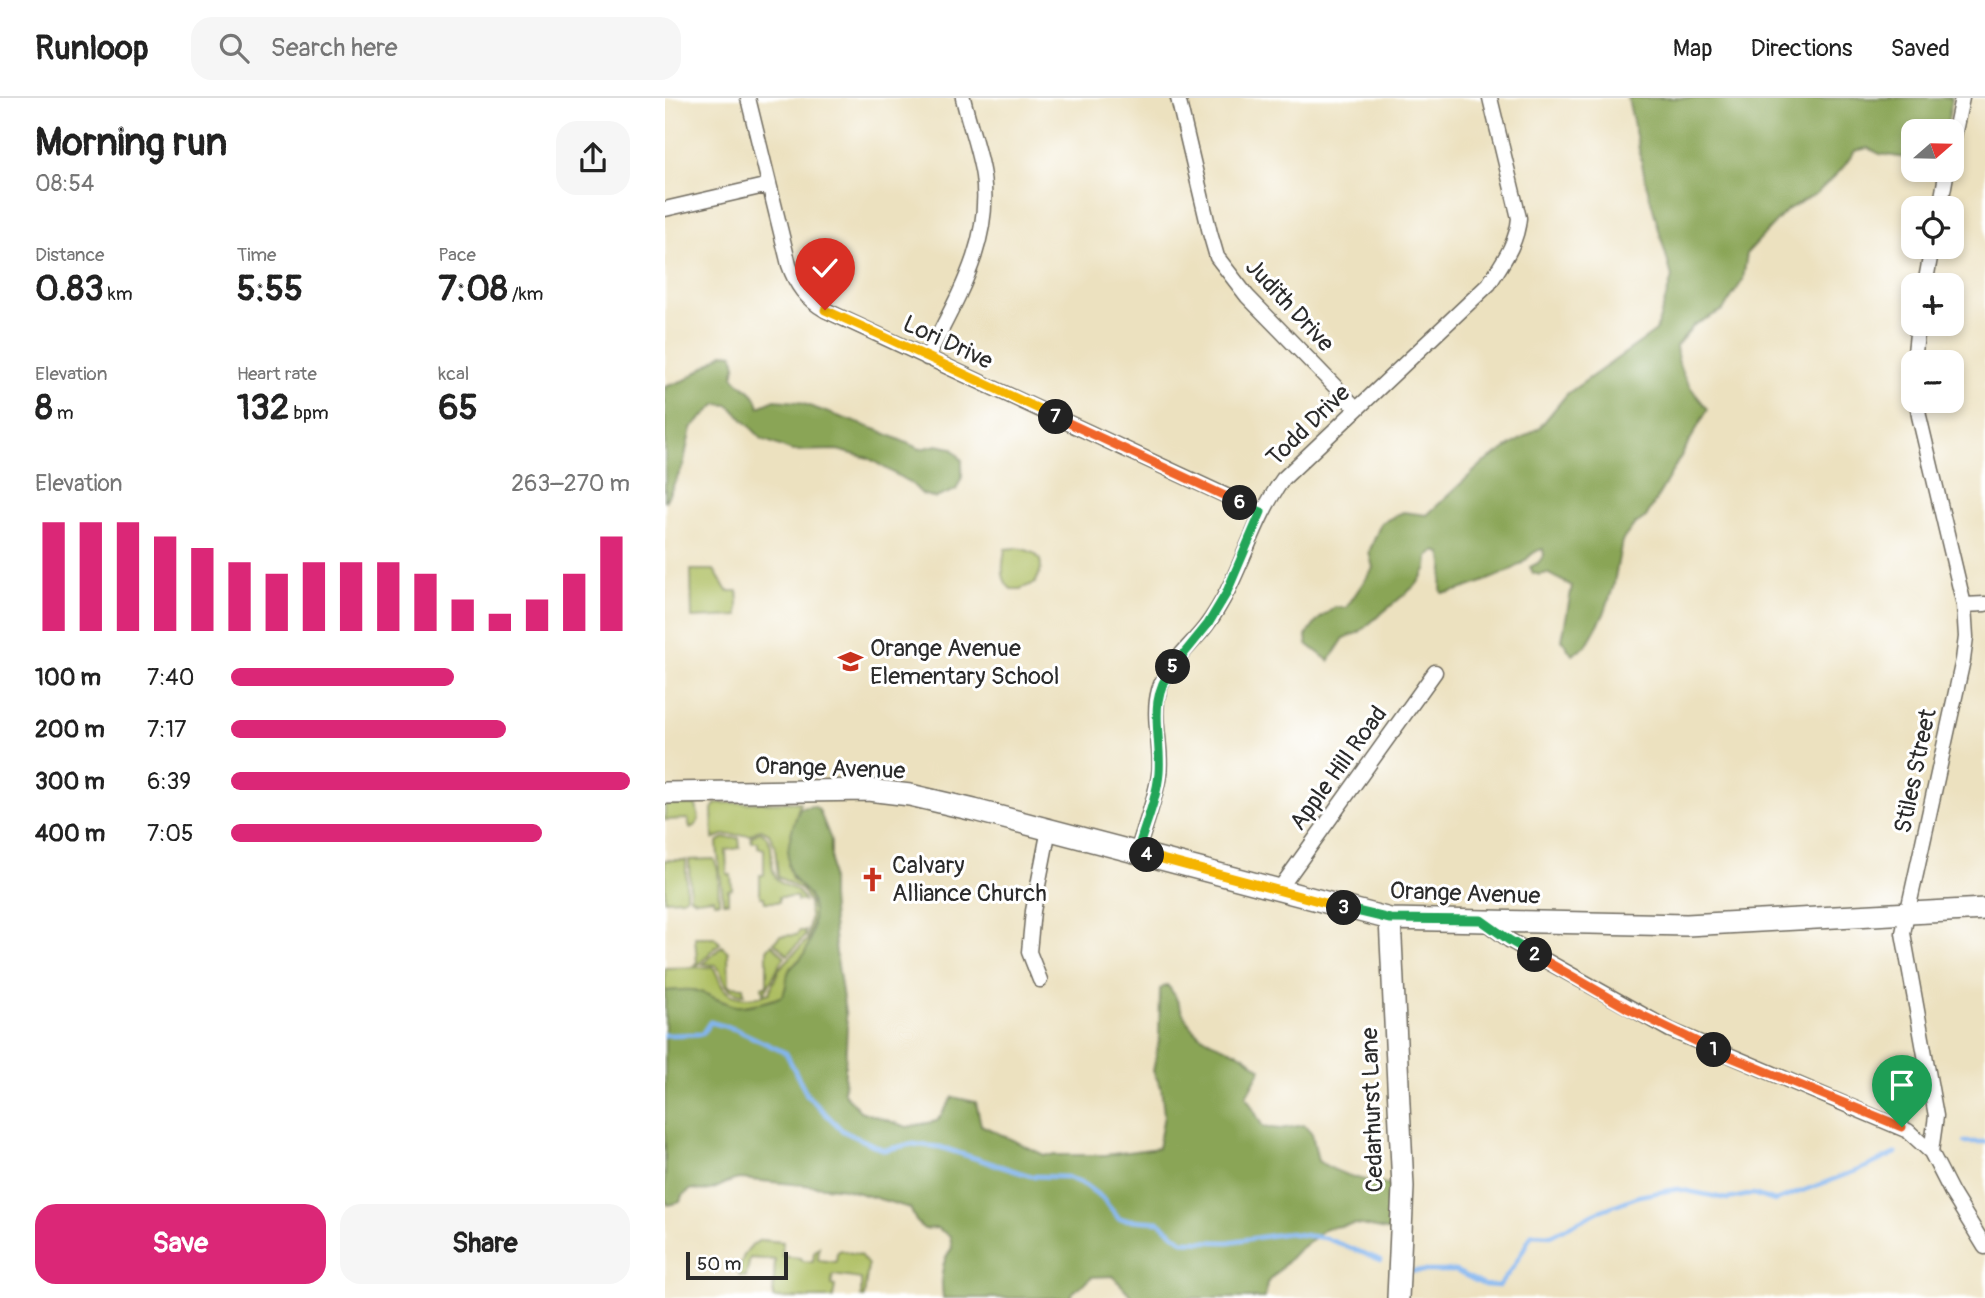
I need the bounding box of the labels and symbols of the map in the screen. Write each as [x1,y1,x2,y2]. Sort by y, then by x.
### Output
north arrow [1901,119,1963,182]
pin [795,238,855,310]
street label: Judith Drive [1239,253,1340,358]
street label: Lori Drive [898,309,997,376]
street label: Todd Drive [1260,378,1356,472]
pin: 7 [1039,400,1073,434]
pin: 6 [1223,486,1257,520]
place label: Orange Avenue Elementary School [870,634,1060,691]
school or university icon: Orange Avenue Elementary School [836,648,864,676]
pin: 5 [1155,650,1191,684]
street label: Apple Hill Road [1284,700,1393,836]
street label: Stiles Street [1888,706,1943,836]
street label: Orange Avenue [754,751,906,786]
pin: 4 [1129,838,1165,872]
place label: Calvary Alliance Church [892,851,1047,908]
church icon: Calvary Alliance Church [858,865,886,893]
street label: Orange Avenue [1389,876,1541,911]
pin: 3 [1327,890,1361,926]
pin: 2 [1517,938,1553,972]
street label: Cedarhurst Lane [1355,1027,1390,1193]
pin: 1 [1697,1032,1731,1068]
pin [1872,1055,1932,1127]
scale bar [686,1249,787,1281]

